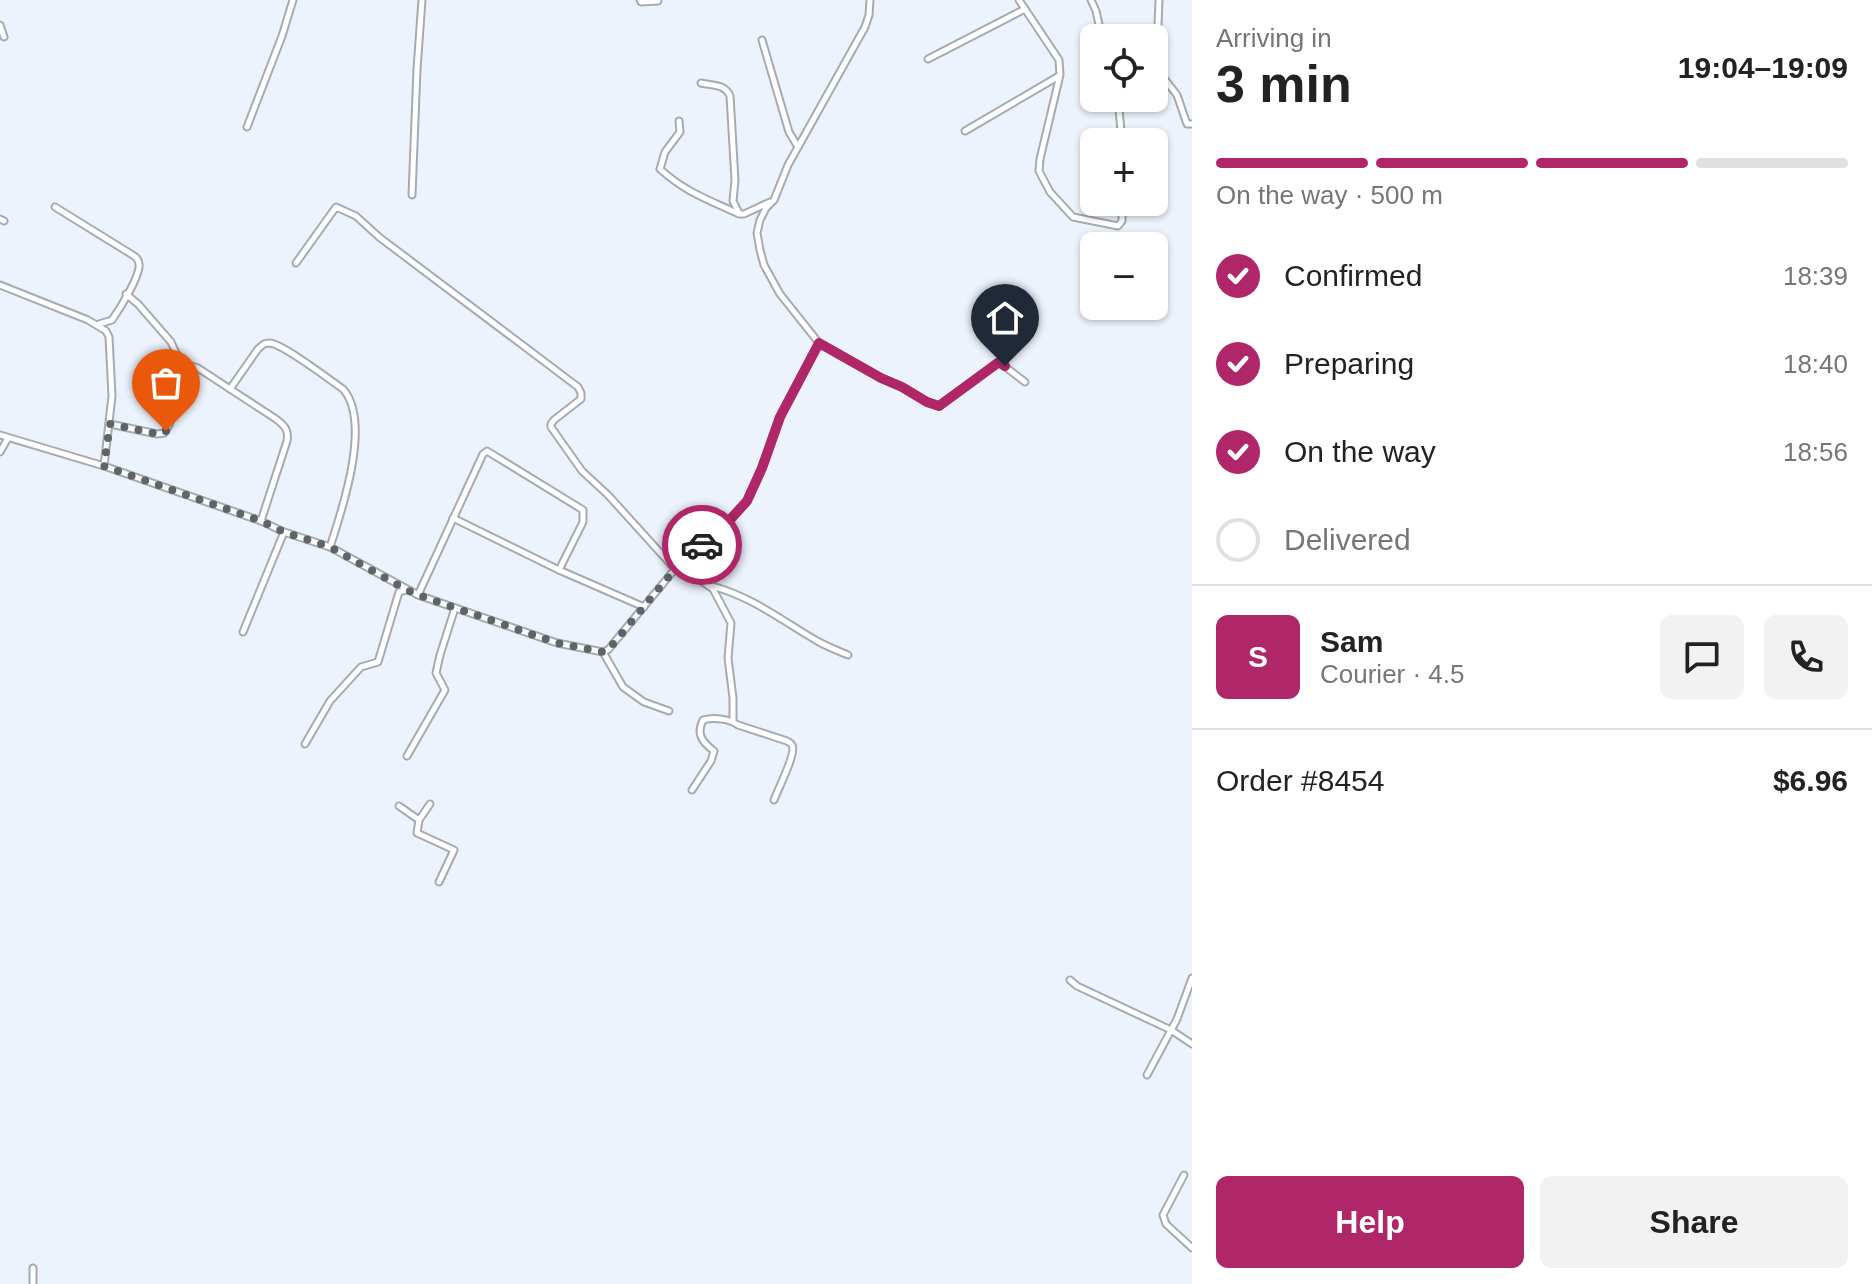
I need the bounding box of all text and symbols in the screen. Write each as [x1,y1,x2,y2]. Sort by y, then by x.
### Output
text: Arriving in [1216,23,1332,53]
map controls [1080,24,1168,320]
button: locate [1080,24,1168,112]
text: 19:04–19:09 [1678,51,1848,84]
text: 3 min [1216,55,1352,113]
button: + [1080,128,1168,216]
text: On the way · 500 m [1216,180,1443,210]
button: − [1080,232,1168,320]
icon: check [1216,254,1260,298]
text: Confirmed [1284,259,1422,292]
text: 18:39 [1783,261,1848,291]
pin [971,284,1039,366]
icon: home [983,296,1027,340]
icon: check [1216,342,1260,386]
text: Preparing [1284,347,1414,380]
pin [132,349,200,431]
text: 18:40 [1783,349,1848,379]
icon: bag [144,361,188,405]
icon: check [1216,430,1260,474]
text: On the way [1284,435,1436,468]
text: 18:56 [1783,437,1848,467]
courier [662,505,742,585]
icon: car [680,523,724,567]
text: Delivered [1284,523,1411,556]
button: chat [1660,615,1744,699]
button: phone [1764,615,1848,699]
text: Sam [1320,625,1383,658]
text: S [1248,640,1268,673]
text: Courier · 4.5 [1320,659,1465,689]
text: Order #8454 [1216,764,1384,797]
text: $6.96 [1773,764,1848,797]
button: Help [1216,1176,1524,1268]
button: Share [1540,1176,1848,1268]

